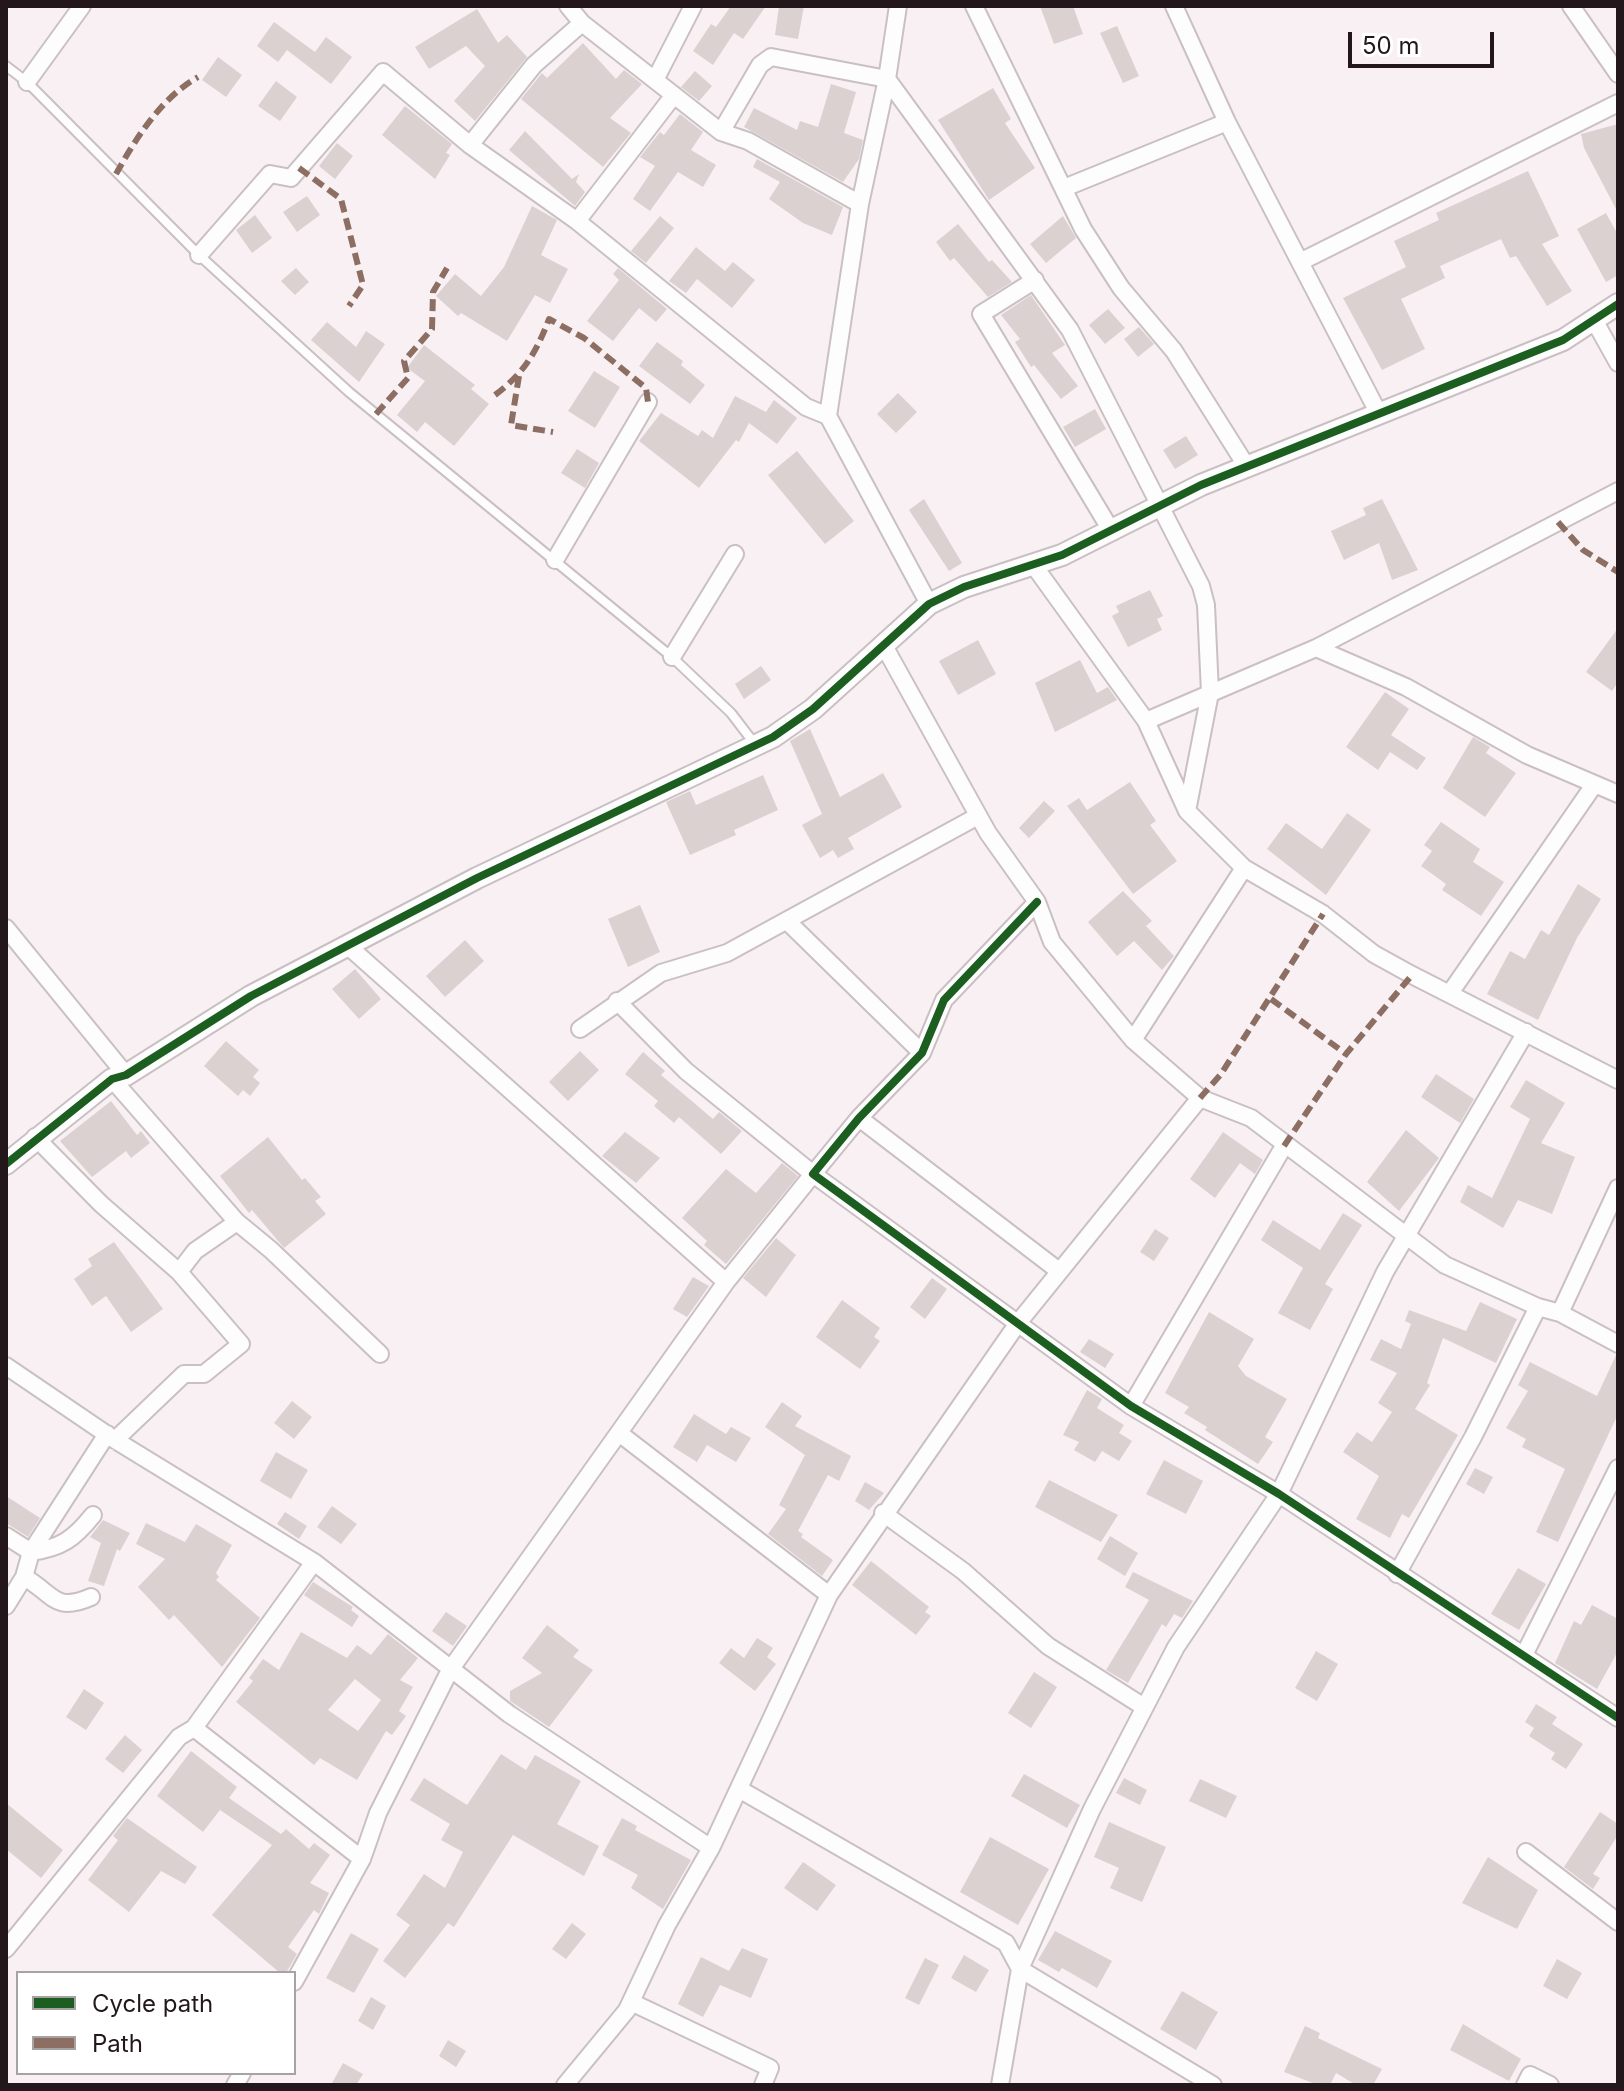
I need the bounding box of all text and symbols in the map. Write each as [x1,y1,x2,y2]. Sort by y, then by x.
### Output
scale bar [1352,16,1498,66]
text: 50 m [1362,31,1420,60]
legend [16,1971,296,2075]
text: Cycle path [92,1989,213,2018]
text: Path [92,2029,143,2058]

